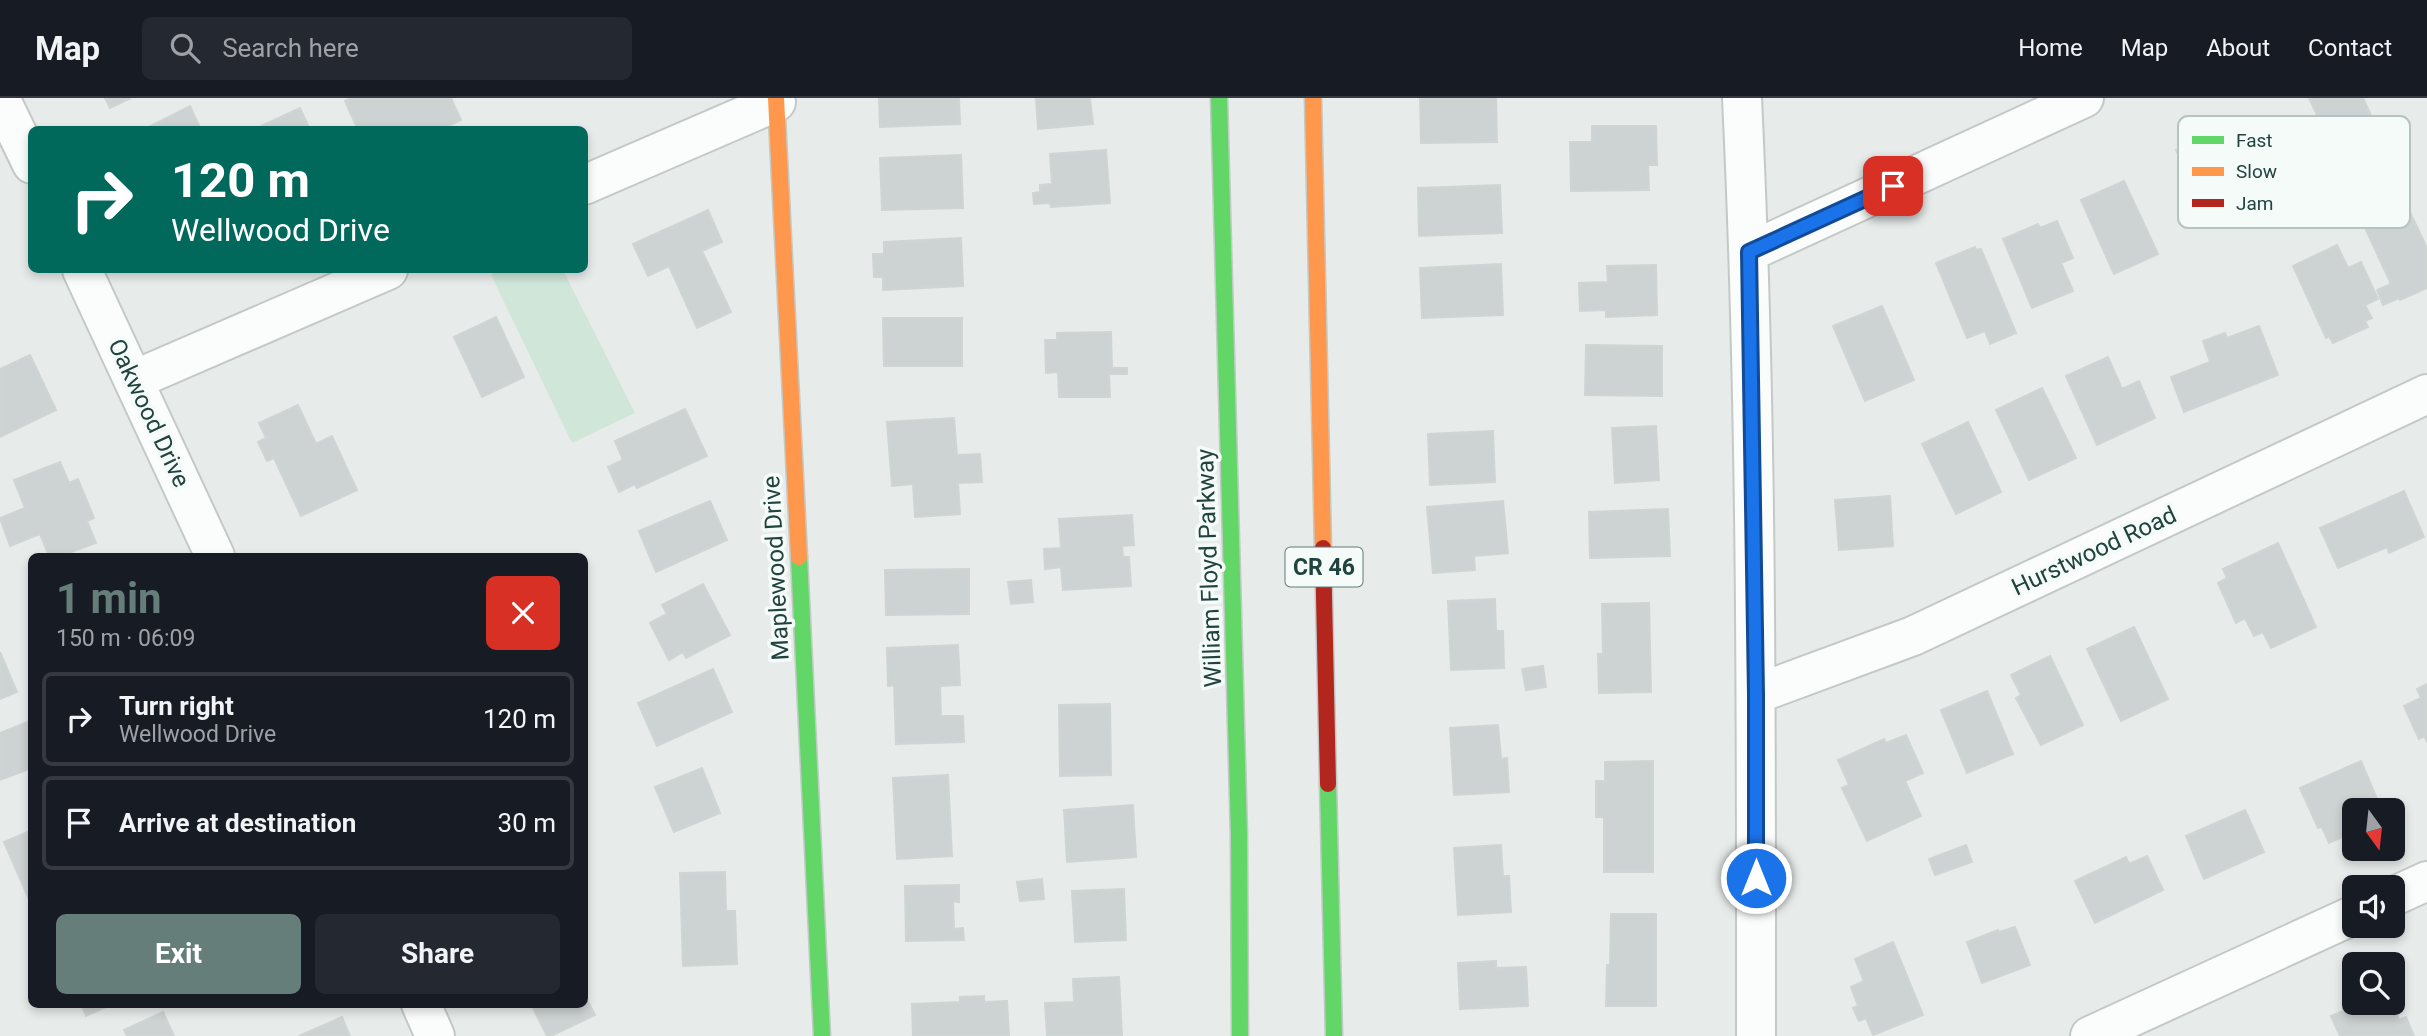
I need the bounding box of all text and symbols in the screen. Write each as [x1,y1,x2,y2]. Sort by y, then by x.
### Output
search box [142,17,632,80]
text: Map [35,29,100,68]
icon: search [166,29,204,67]
text: Search here [222,33,359,63]
text: Home [2018,34,2083,62]
text: Map [2121,34,2168,62]
text: About [2206,34,2270,62]
text: Contact [2308,34,2392,62]
legend [2178,116,2410,228]
text: Fast [2236,129,2273,152]
text: 120 m [171,152,310,209]
icon: right [56,154,147,245]
pin [1863,156,1923,216]
text: Slow [2236,160,2277,183]
icon: arrive [1874,167,1912,205]
text: Jam [2236,192,2273,215]
text: Wellwood Drive [171,211,390,249]
street label: Oakwood Drive [102,334,196,492]
street label: William Floyd Parkway [1191,448,1227,688]
street label: Maplewood Drive [757,475,795,661]
street label: Hurstwood Road [2007,501,2181,601]
road number: CR 46 [1286,547,1362,587]
text: 1 min [56,574,162,623]
button: close [486,576,560,650]
text: 150 m · 06:09 [56,625,195,652]
text: Turn right [119,691,234,721]
icon: right [60,700,98,738]
text: 120 m [483,704,556,734]
text: Wellwood Drive [119,721,276,748]
north arrow [2342,798,2404,861]
map controls [2342,798,2405,1015]
icon: arrive [60,804,98,842]
text: Arrive at destination [119,808,356,838]
text: 30 m [498,808,556,838]
position arrow [1719,841,1793,915]
button: sound [2342,875,2405,938]
button: Exit [56,914,301,994]
button: Share [315,914,560,994]
button: search [2342,952,2405,1015]

